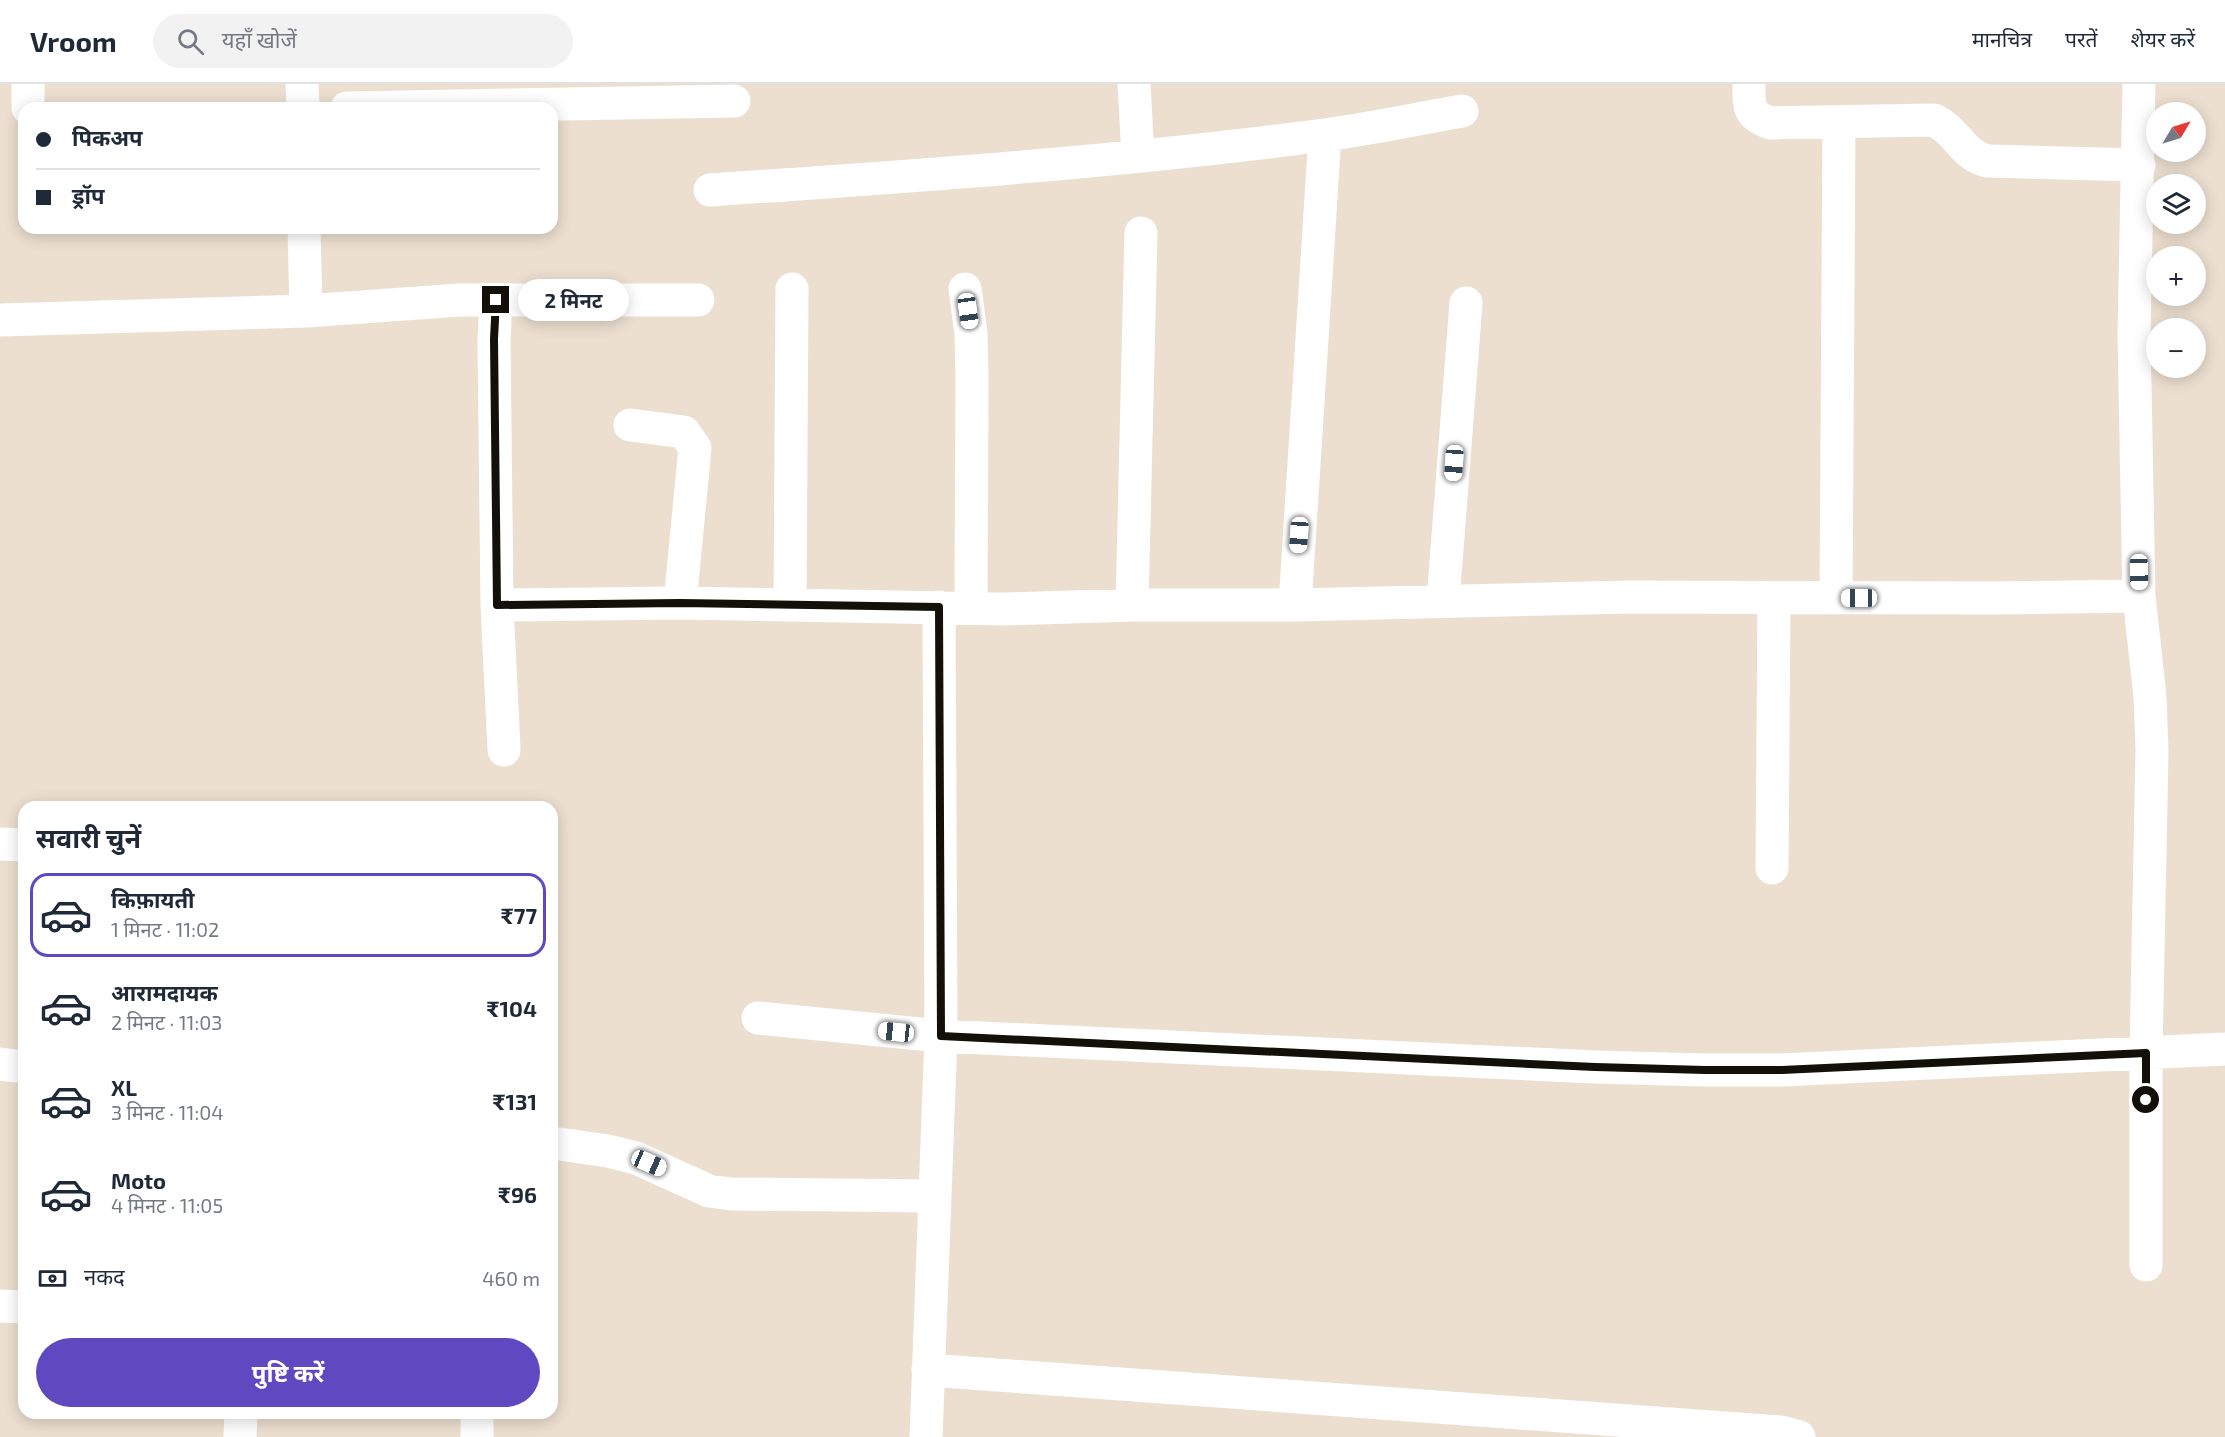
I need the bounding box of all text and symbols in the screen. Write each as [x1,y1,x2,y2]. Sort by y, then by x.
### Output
search box [153,14,573,68]
text: Vroom [30,24,117,58]
icon: search [174,25,207,58]
text: यहाँ खोजें [222,26,297,52]
text: मानचित्र [1972,26,2032,51]
text: परतें [2065,26,2098,51]
text: शेयर करें [2131,26,2195,51]
north arrow [2146,102,2206,162]
map controls [2146,102,2206,378]
text: पिकअप [72,124,143,150]
button: layers [2146,174,2206,234]
text: ड्रॉप [72,182,105,208]
button: + [2146,246,2206,306]
callout: 2 मिनट [517,279,628,321]
route end [482,286,509,313]
text: 2 मिनट [545,288,602,312]
car [957,292,979,330]
button: − [2146,318,2206,378]
car [1444,444,1464,482]
car [1289,516,1309,554]
car [2130,554,2148,590]
car [1841,589,1877,607]
text: सवारी चुनें [36,821,141,853]
text: किफ़ायती [111,886,195,912]
icon: car [39,888,93,942]
text: ₹77 [501,902,537,928]
text: 1 मिनट · 11:02 [111,917,219,941]
text: आरामदायक [111,979,218,1005]
icon: car [39,981,93,1035]
text: ₹104 [487,995,537,1021]
text: 2 मिनट · 11:03 [111,1010,222,1034]
car [877,1021,915,1043]
icon: car [39,1074,93,1128]
text: XL [111,1074,137,1100]
route start [2132,1086,2159,1113]
text: ₹131 [493,1088,537,1114]
text: 3 मिनट · 11:04 [111,1100,224,1124]
car [629,1147,669,1179]
icon: car [39,1167,93,1221]
text: Moto [111,1167,166,1193]
text: ₹96 [498,1181,537,1207]
text: 4 मिनट · 11:05 [111,1193,223,1217]
icon: cash [36,1262,69,1295]
text: नकद [84,1263,125,1289]
text: 460 m [482,1266,540,1290]
button: पुष्टि करें [36,1338,540,1407]

